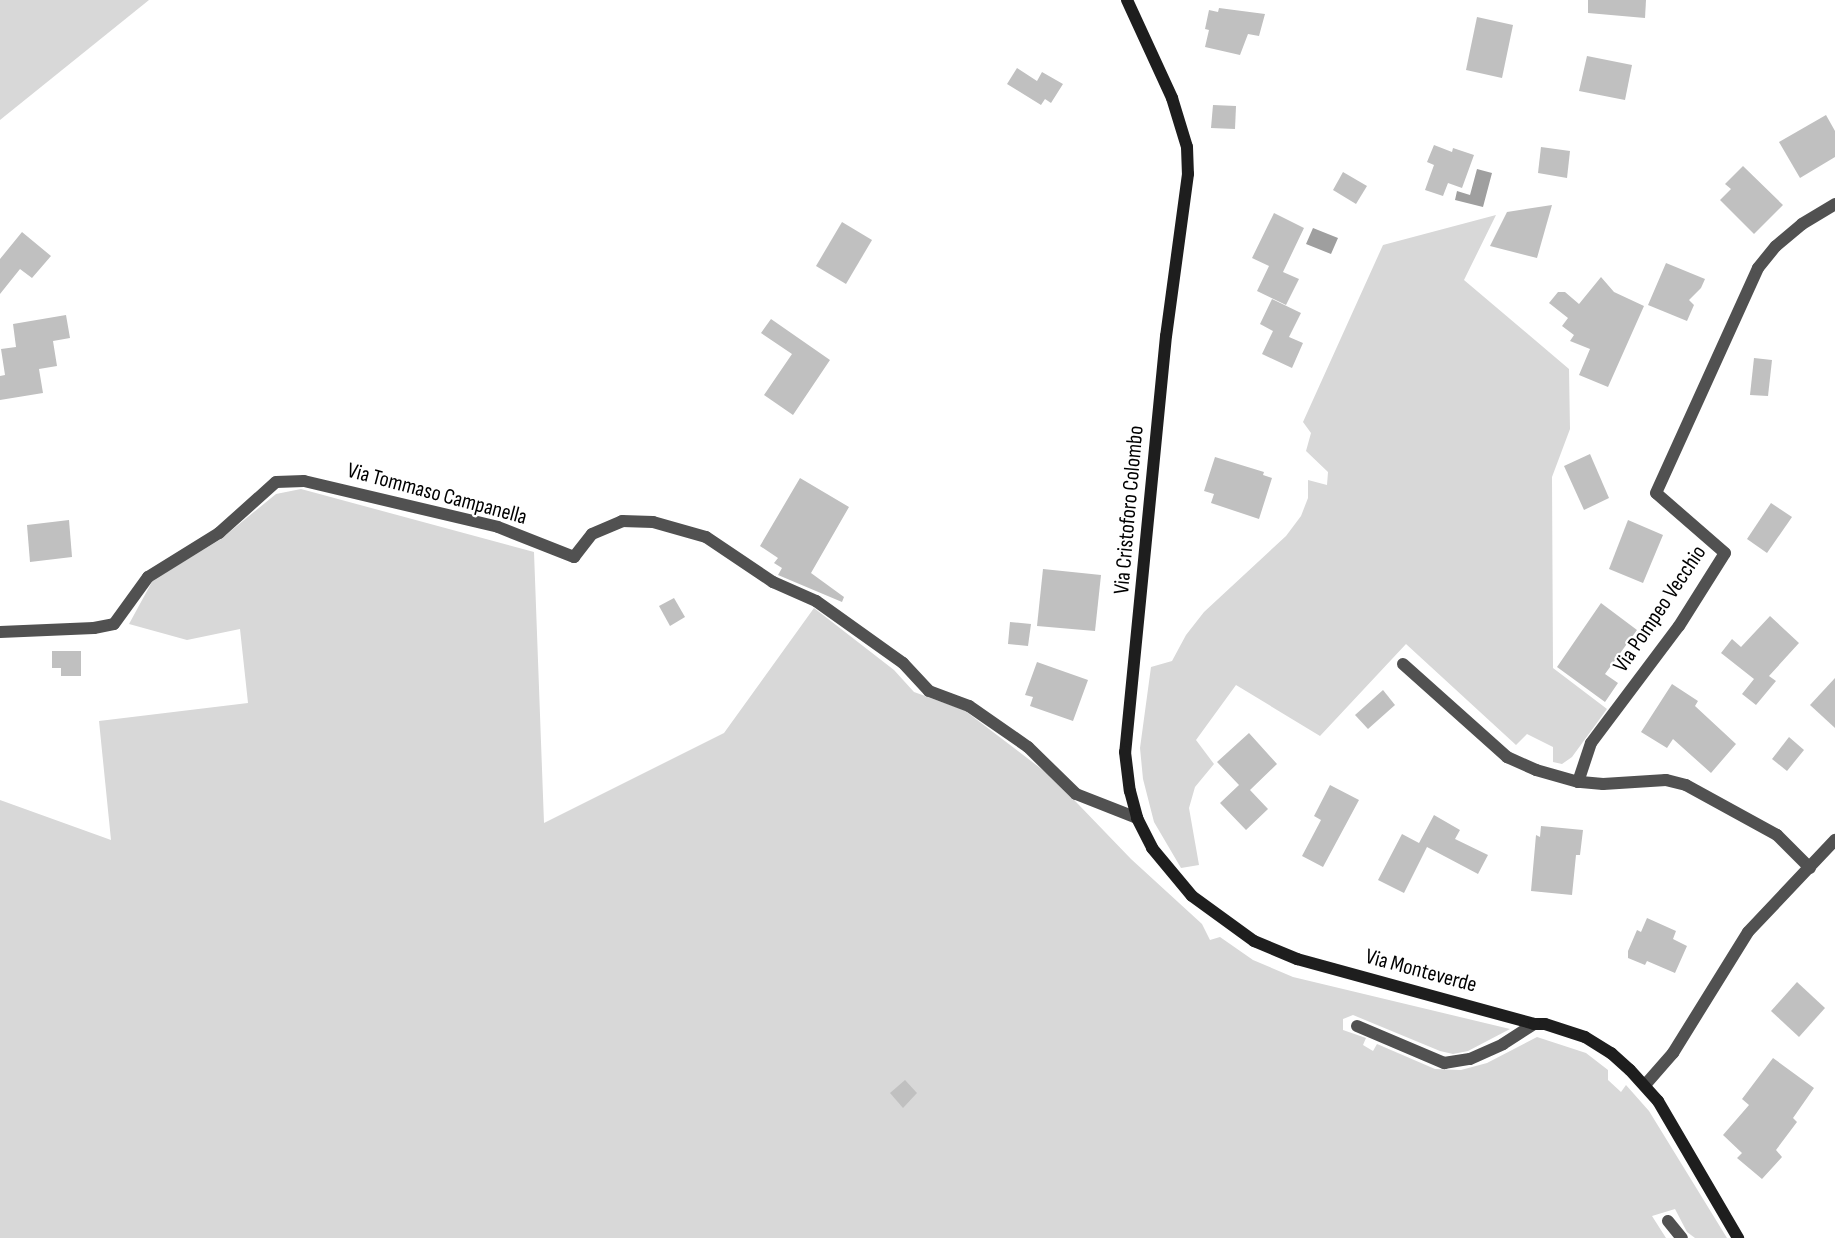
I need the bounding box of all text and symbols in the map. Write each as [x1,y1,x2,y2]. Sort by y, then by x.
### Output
street label: Via Cristoforo Colombo [1108,425,1150,595]
street label: Via Tommaso Campanella [344,457,530,531]
street label: Via Pompeo Vecchio [1608,541,1712,677]
street label: Via Monteverde [1362,943,1480,999]

